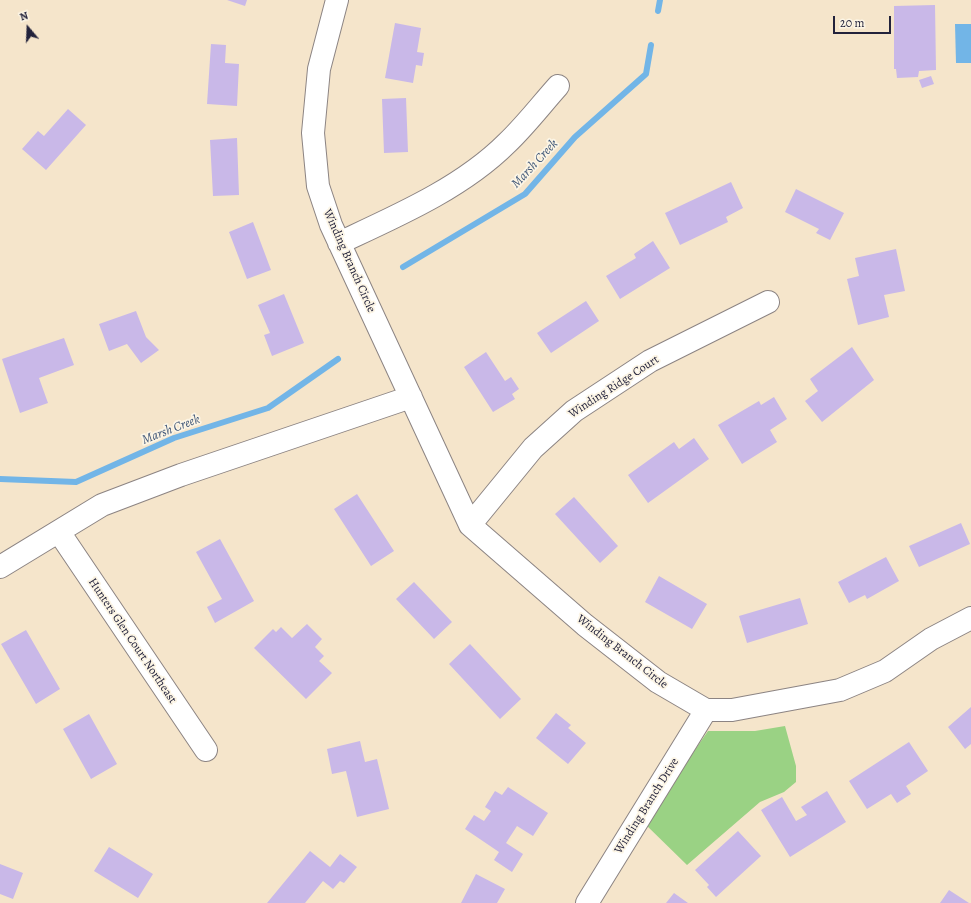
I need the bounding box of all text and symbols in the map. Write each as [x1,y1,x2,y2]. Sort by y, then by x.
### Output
north arrow [8,8,48,48]
text: N [18,8,30,25]
scale bar [835,8,893,34]
text: 20 m [840,15,864,31]
water label: Marsh Creek [509,136,561,192]
street label: Winding Branch Circle [320,207,378,315]
street label: Winding Ridge Court [566,352,662,422]
water label: Marsh Creek [140,412,202,448]
street label: Hunters Glen Court Northeast [85,576,179,706]
street label: Winding Branch Circle [574,612,670,692]
street label: Winding Branch Drive [612,756,682,856]

